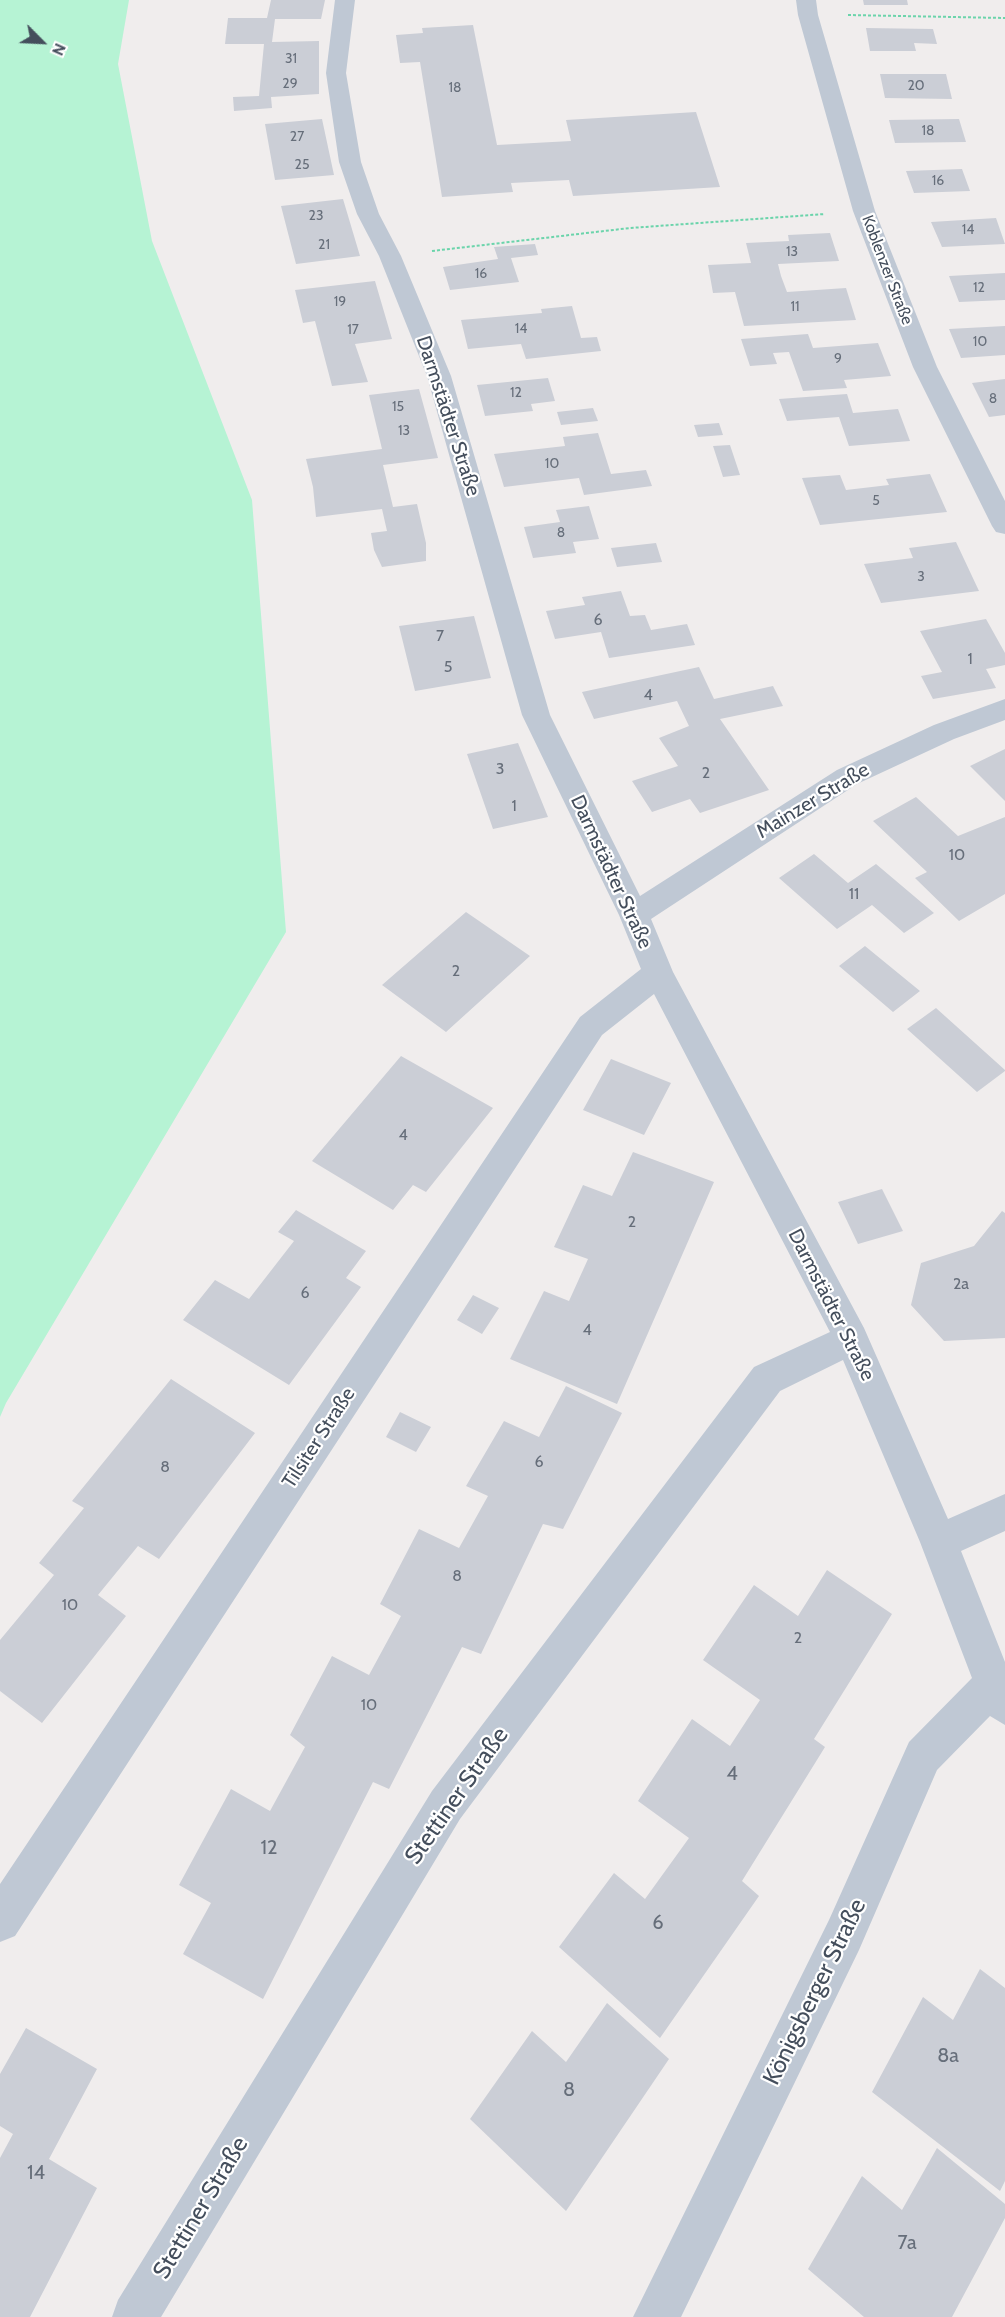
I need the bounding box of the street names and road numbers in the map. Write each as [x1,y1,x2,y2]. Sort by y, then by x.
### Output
street label: Koblenzer Straße [857,213,917,327]
street label: Darmstädter Straße [411,333,485,499]
street label: Mainzer Straße [752,758,874,844]
street label: Darmstädter Straße [565,791,657,953]
street label: Darmstädter Straße [782,1225,880,1385]
street label: Tilsiter Straße [278,1383,360,1493]
street label: Stettiner Straße [399,1722,515,1870]
street label: Königsberger Straße [757,1894,873,2090]
street label: Stettiner Straße [147,2132,255,2284]

